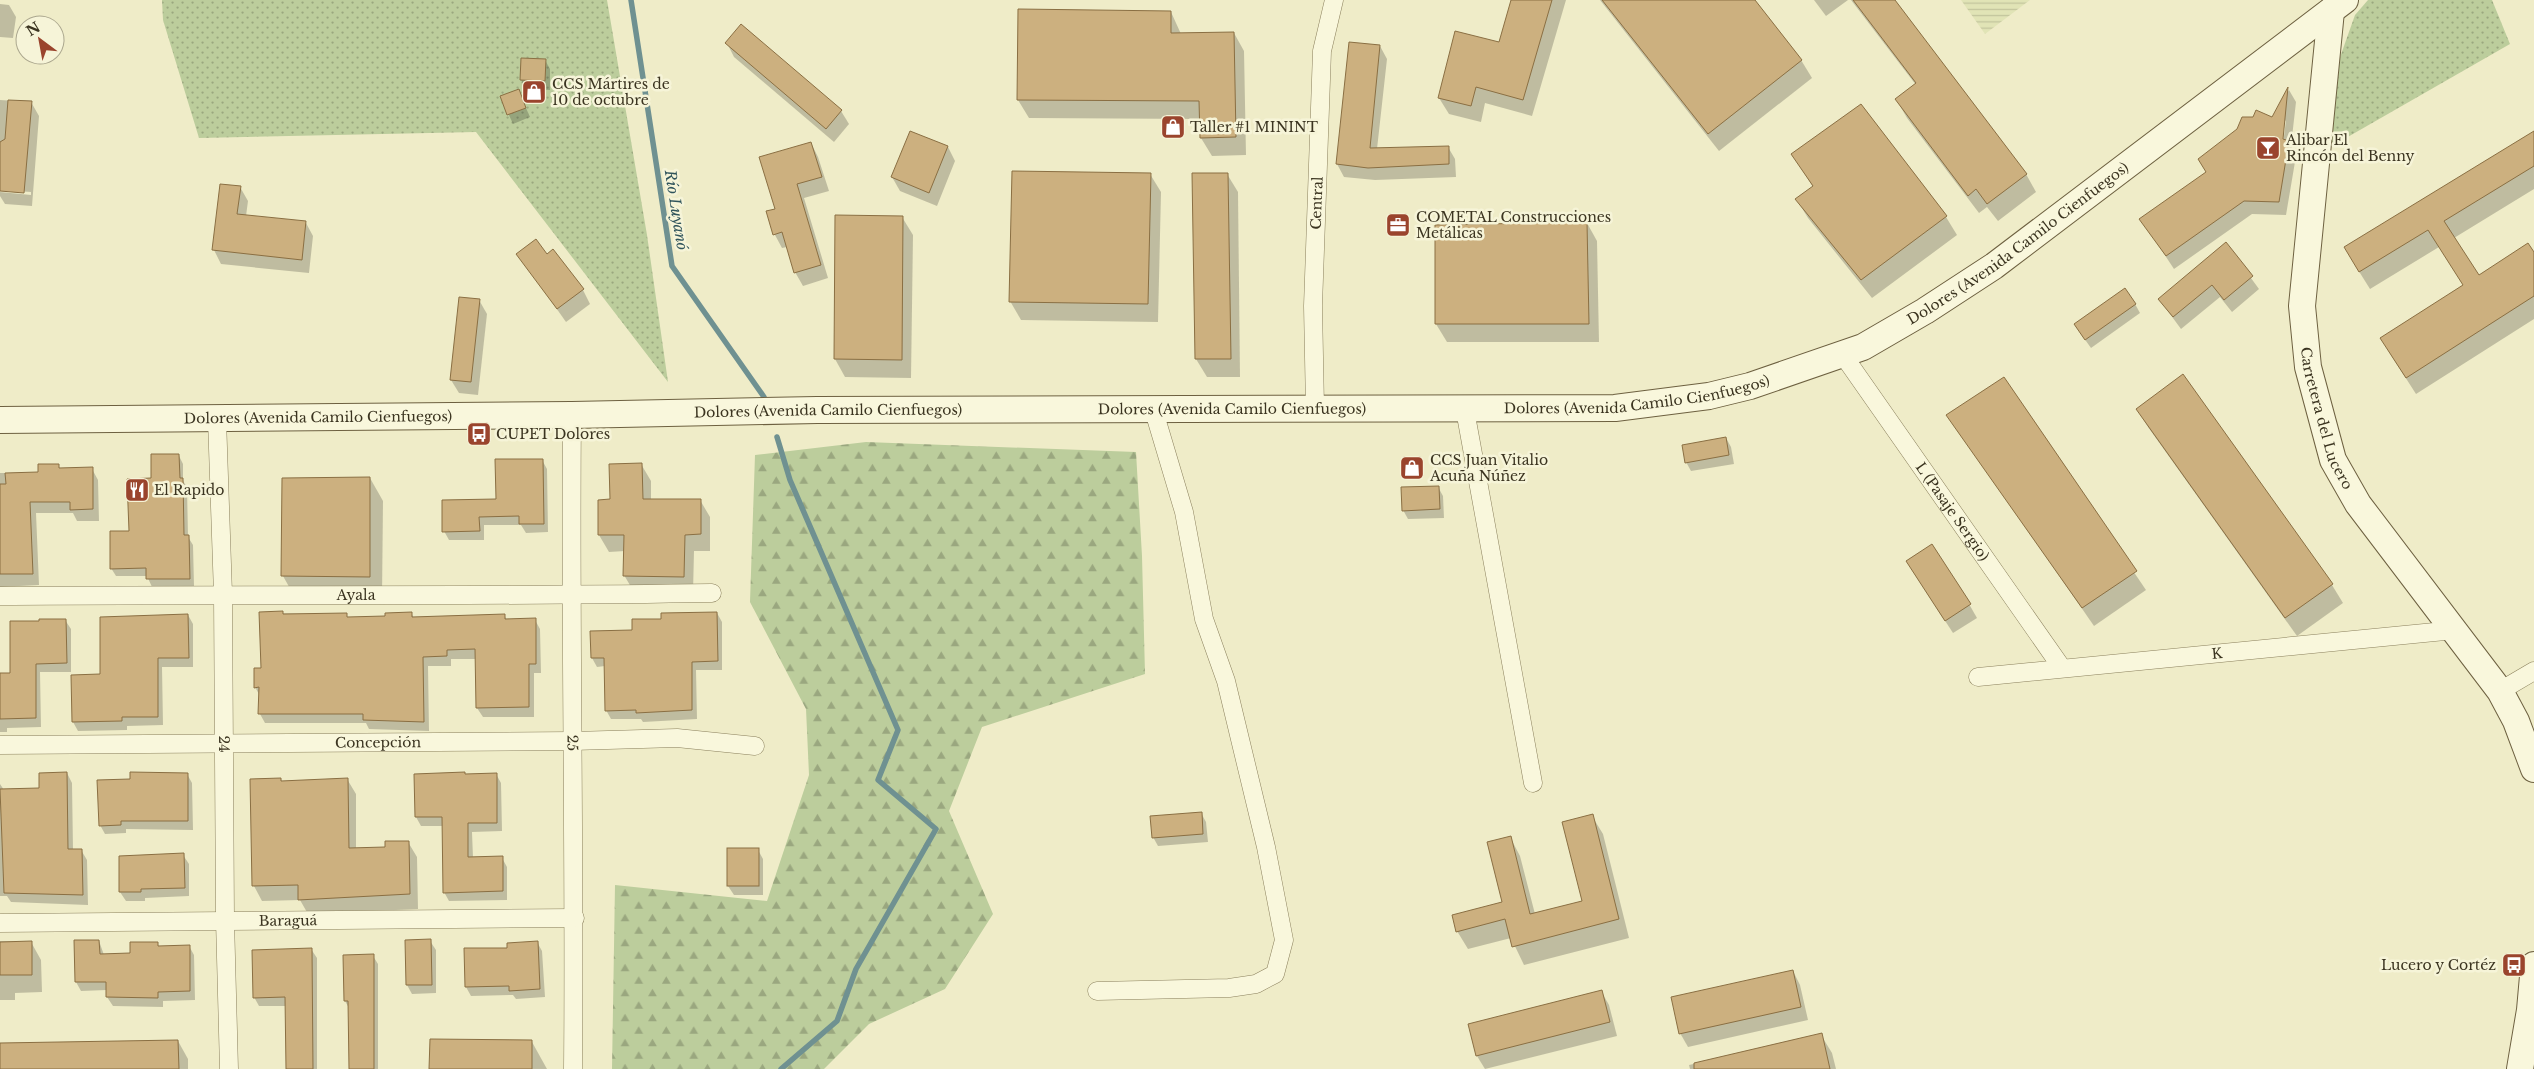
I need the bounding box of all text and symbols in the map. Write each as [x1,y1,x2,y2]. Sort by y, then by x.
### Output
north arrow [15,15,65,65]
text: N [23,18,43,40]
place label: CCS Mártires de 10 de octubre [552,75,670,109]
shop icon: CCS Mártires de 10 de octubre [521,79,547,105]
shop icon: Taller #1 MININT [1160,114,1186,140]
place label: Taller #1 MININT [1190,118,1318,136]
place label: Alibar El Rincón del Benny [2285,131,2415,165]
bar icon: Alibar El Rincón del Benny [2255,135,2281,161]
street label: Dolores (Avenida Camilo Cienfuegos) [1904,158,2132,329]
water label: Río Luyanó [661,167,692,252]
street label: Central [1307,176,1327,230]
place label: COMETAL Construcciones Metálicas [1416,208,1611,242]
office icon: COMETAL Construcciones Metálicas [1385,212,1411,238]
street label: Carretera del Lucero [2297,346,2357,493]
street label: Dolores (Avenida Camilo Cienfuegos) [1504,371,1772,417]
street label: Dolores (Avenida Camilo Cienfuegos) [1098,400,1366,418]
street label: Dolores (Avenida Camilo Cienfuegos) [694,401,962,422]
street label: Dolores (Avenida Camilo Cienfuegos) [184,407,452,427]
bus stop icon: CUPET Dolores [466,421,492,447]
place label: CUPET Dolores [496,425,610,443]
place label: CCS Juan Vitalio Acuña Núñez [1429,451,1548,485]
shop icon: CCS Juan Vitalio Acuña Núñez [1399,455,1425,481]
street label: L (Pasaje Sergio) [1912,459,1993,564]
restaurant icon: El Rapido [124,477,150,503]
place label: El Rapido [154,481,224,499]
street label: Ayala [336,586,376,604]
street label: K [2211,644,2224,663]
street label: Concepción [335,733,422,752]
street label: 24 [215,735,233,752]
street label: 25 [563,735,582,751]
street label: Baraguá [259,911,318,930]
bus stop icon: Lucero y Cortéz [2501,952,2527,978]
place label: Lucero y Cortéz [2381,956,2496,974]

